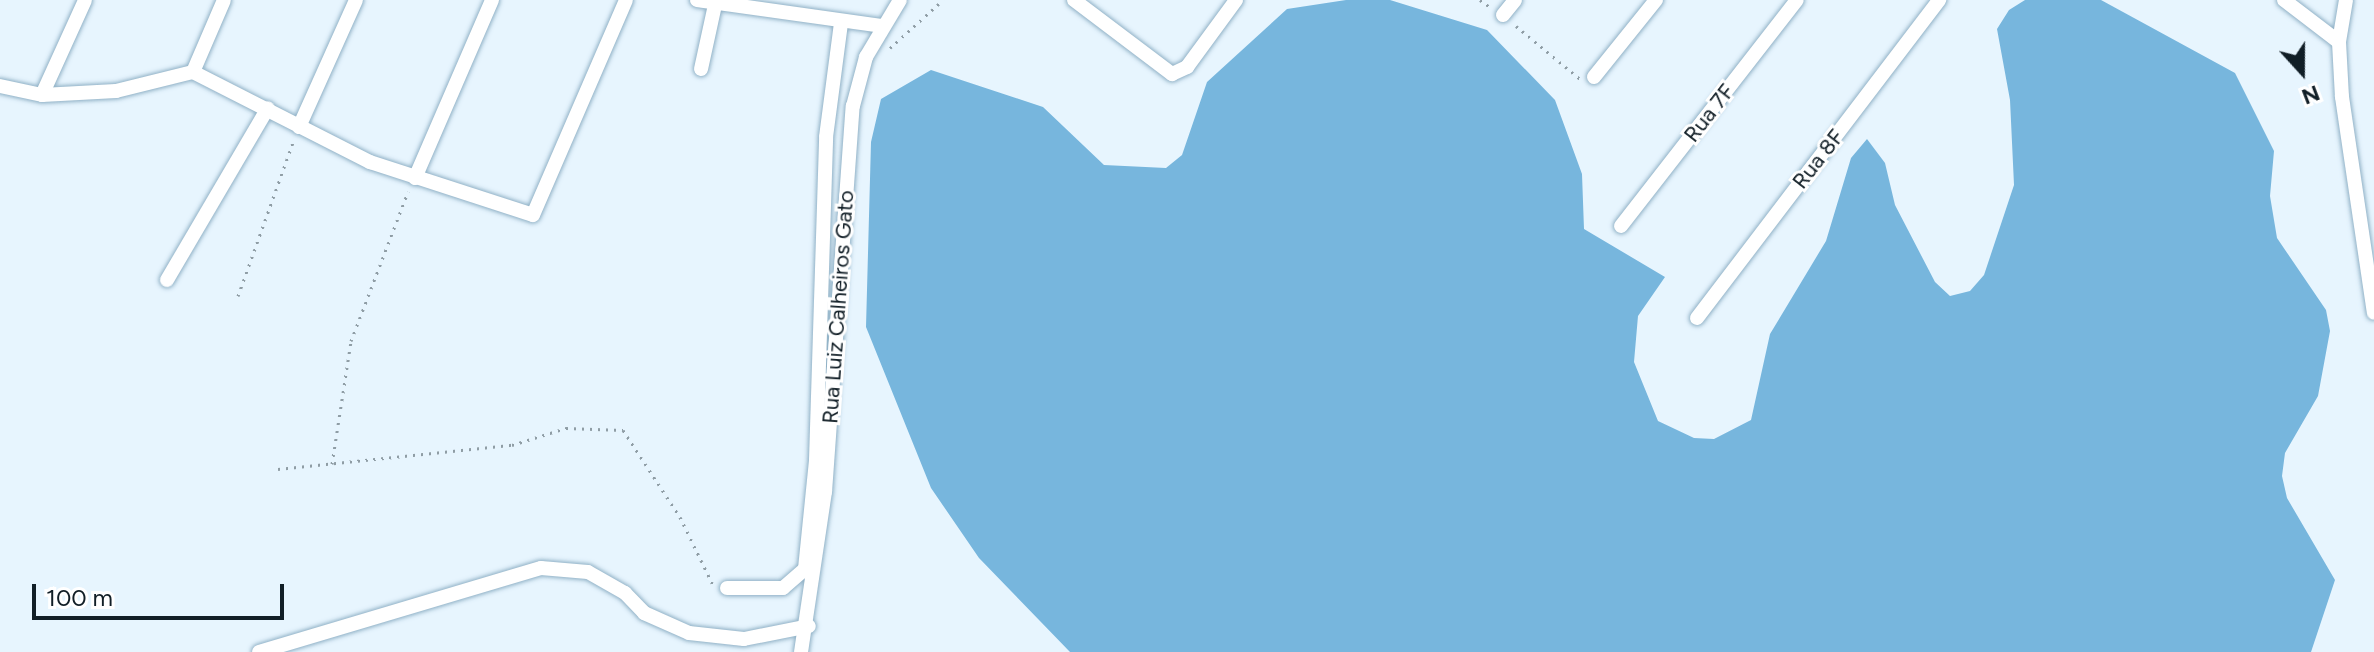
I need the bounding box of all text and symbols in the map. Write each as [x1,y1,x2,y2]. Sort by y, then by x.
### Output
north arrow [2262,32,2342,112]
street label: Rua 7F [1678,79,1740,147]
text: N [2298,79,2324,111]
street label: Rua 8F [1787,124,1849,194]
street label: Rua Luiz Calheiros Gato [817,189,859,425]
scale bar [36,568,288,618]
text: 100 m [46,583,113,612]

